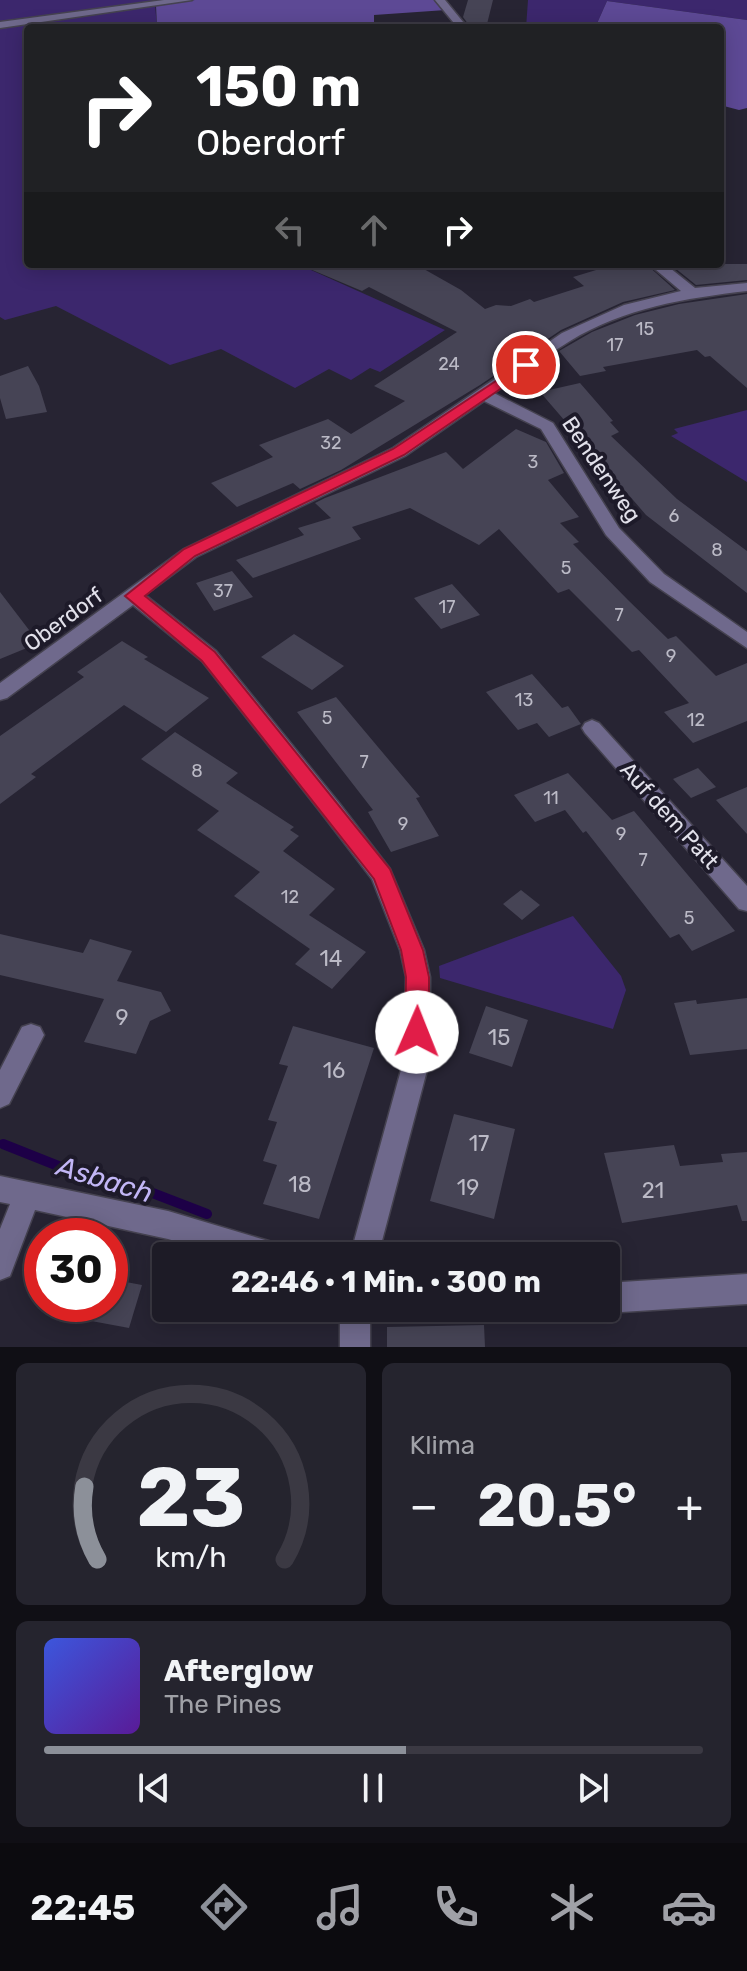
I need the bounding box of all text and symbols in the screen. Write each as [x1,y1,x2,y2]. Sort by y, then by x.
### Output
text: 150 m [196,54,361,120]
icon: right [64,56,168,160]
text: Oberdorf [196,121,345,164]
icon: left [268,208,312,252]
icon: ahead [352,208,396,252]
icon: right [436,208,480,252]
house number: 15 [636,318,654,340]
pin [492,331,560,399]
house number: 17 [607,334,623,356]
icon: arrive [504,343,548,387]
house number: 24 [438,353,460,375]
street label: Bendenweg [556,411,647,527]
house number: 32 [320,432,342,454]
house number: 3 [528,451,538,473]
house number: 6 [669,505,680,527]
house number: 8 [711,539,723,561]
house number: 5 [561,557,571,579]
house number: 37 [213,580,233,602]
street label: Oberdorf [19,581,108,657]
house number: 17 [439,596,455,618]
house number: 7 [614,604,624,626]
house number: 9 [666,645,676,667]
house number: 13 [515,689,533,711]
house number: 5 [322,707,332,729]
house number: 12 [687,709,705,731]
house number: 7 [359,751,369,773]
street label: Auf dem Patt [615,756,725,875]
house number: 8 [191,760,203,782]
house number: 11 [543,787,559,809]
house number: 9 [398,813,408,835]
house number: 9 [616,823,626,845]
house number: 7 [638,849,648,871]
house number: 12 [281,886,299,908]
house number: 5 [684,907,694,929]
house number: 14 [319,945,343,972]
position arrow [375,990,459,1074]
house number: 9 [115,1004,129,1031]
house number: 15 [488,1024,510,1051]
house number: 16 [323,1057,345,1084]
house number: 17 [469,1130,489,1157]
water label: Asbach [51,1149,157,1210]
house number: 18 [288,1171,312,1198]
house number: 19 [457,1174,479,1201]
house number: 21 [642,1177,664,1204]
speed limit sign: 30 [24,1218,128,1322]
text: 22:46 · 1 Min. · 300 m [231,1264,541,1300]
text: Klima [410,1430,475,1461]
text: 23 [136,1448,245,1547]
text: 20.5° [477,1470,637,1541]
text: − [410,1480,438,1532]
text: + [676,1480,703,1532]
text: km/h [155,1540,226,1574]
text: Afterglow [164,1653,314,1689]
text: The Pines [164,1689,282,1720]
icon: previous [132,1766,176,1810]
icon: pause [351,1766,395,1810]
icon: next [571,1766,615,1810]
icon: directions [196,1879,252,1935]
icon: music [312,1879,368,1935]
icon: phone [428,1879,484,1935]
icon: climate [544,1879,600,1935]
icon: car [661,1879,717,1935]
text: 22:45 [30,1886,135,1929]

